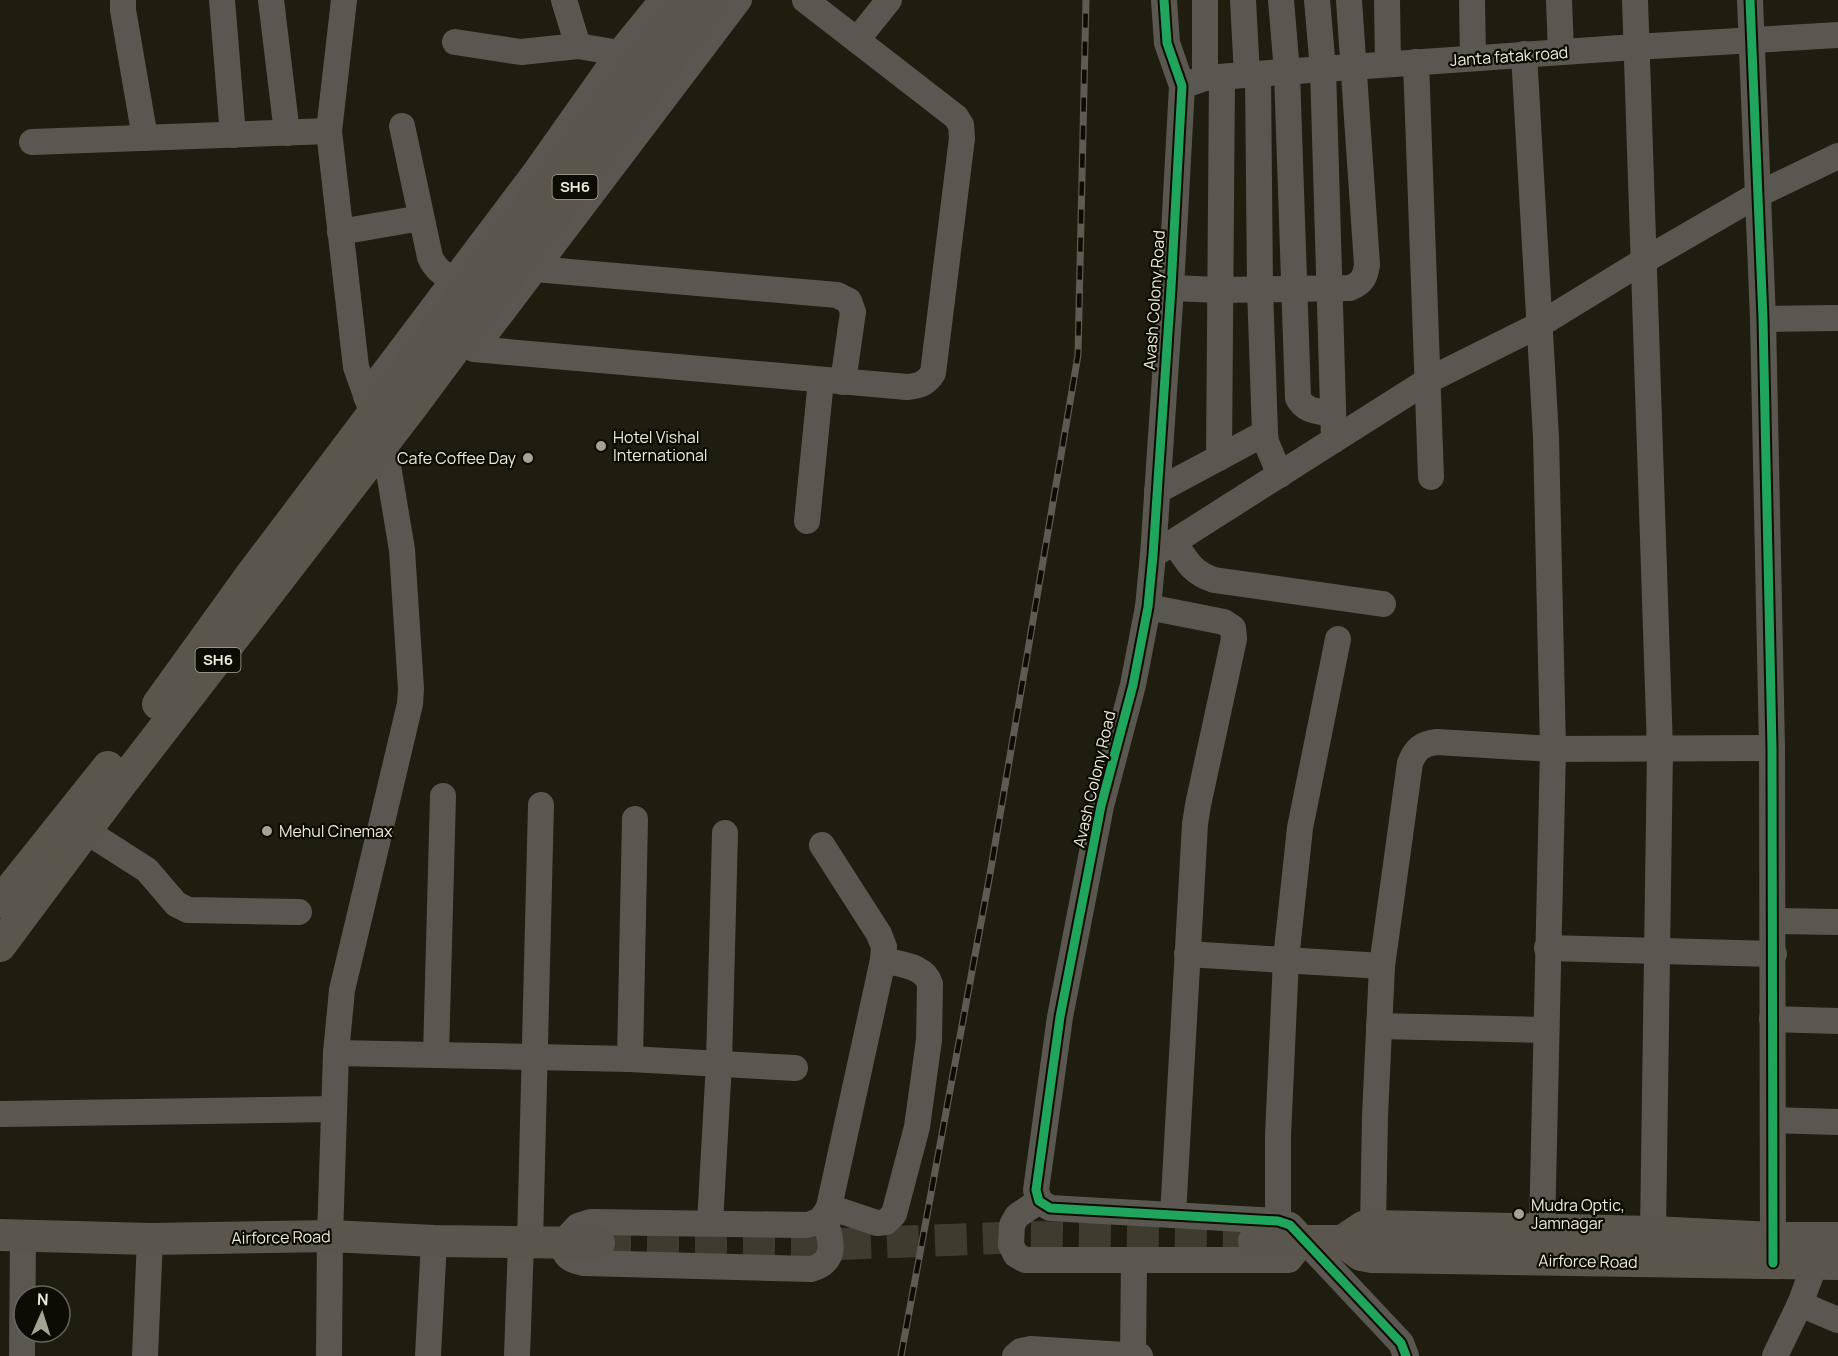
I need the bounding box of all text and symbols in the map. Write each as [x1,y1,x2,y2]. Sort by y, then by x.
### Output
street label: Janta fatak road [1449,41,1569,71]
road number: SH6 [552,175,598,199]
street label: Avash Colony Road [1138,229,1170,371]
place label: Hotel Vishal International [613,426,708,466]
marker: Hotel Vishal International [594,439,608,453]
place label: Cafe Coffee Day [397,447,517,469]
marker: Cafe Coffee Day [521,451,535,465]
road number: SH6 [196,648,240,672]
street label: Avash Colony Road [1068,708,1120,850]
place label: Mehul Cinemax [279,820,393,842]
marker: Mehul Cinemax [260,824,274,838]
place label: Mudra Optic, Jamnagar [1531,1194,1625,1234]
marker: Mudra Optic, Jamnagar [1512,1207,1526,1221]
street label: Airforce Road [231,1225,331,1249]
street label: Airforce Road [1538,1249,1638,1273]
north arrow [12,1284,72,1344]
text: N [36,1288,49,1310]

